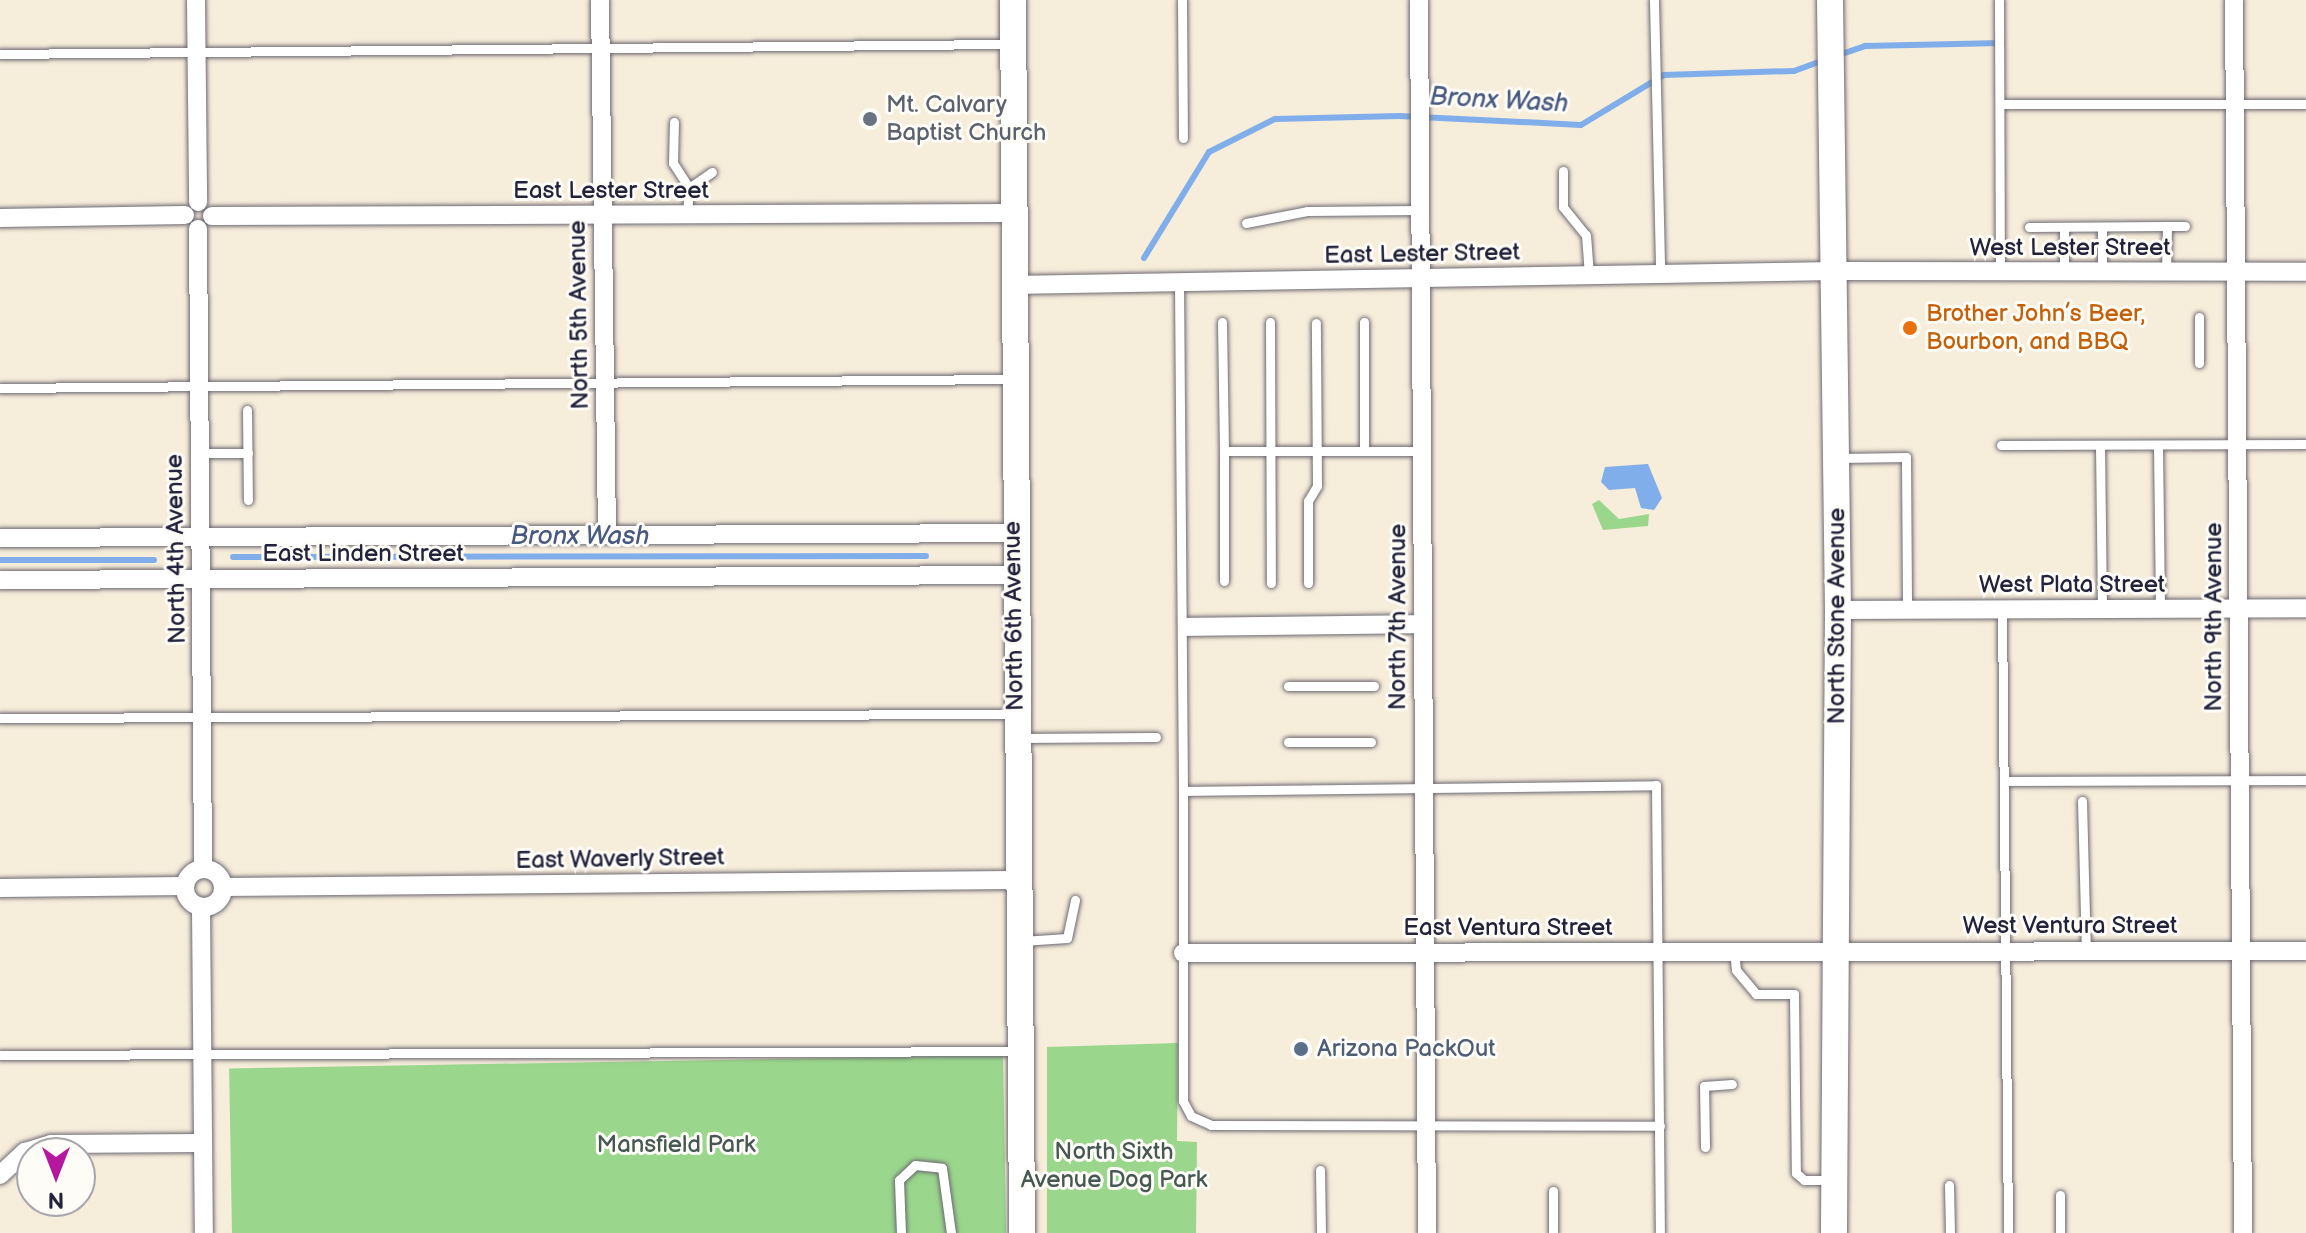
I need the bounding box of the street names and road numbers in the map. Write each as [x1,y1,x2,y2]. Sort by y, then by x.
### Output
street label: East Lester Street [513,177,709,205]
street label: North 5th Avenue [563,220,595,410]
street label: West Lester Street [1969,234,2171,262]
street label: East Lester Street [1324,238,1520,270]
street label: North 4th Avenue [160,454,192,644]
street label: North Stone Avenue [1823,507,1851,725]
street label: North 6th Avenue [998,521,1030,711]
street label: North 9th Avenue [2200,522,2228,712]
street label: North 7th Avenue [1384,523,1412,711]
street label: East Linden Street [262,540,464,568]
street label: West Plata Street [1979,571,2165,599]
street label: East Waverly Street [514,843,726,875]
street label: West Ventura Street [1962,912,2178,940]
street label: East Ventura Street [1403,914,1613,942]

